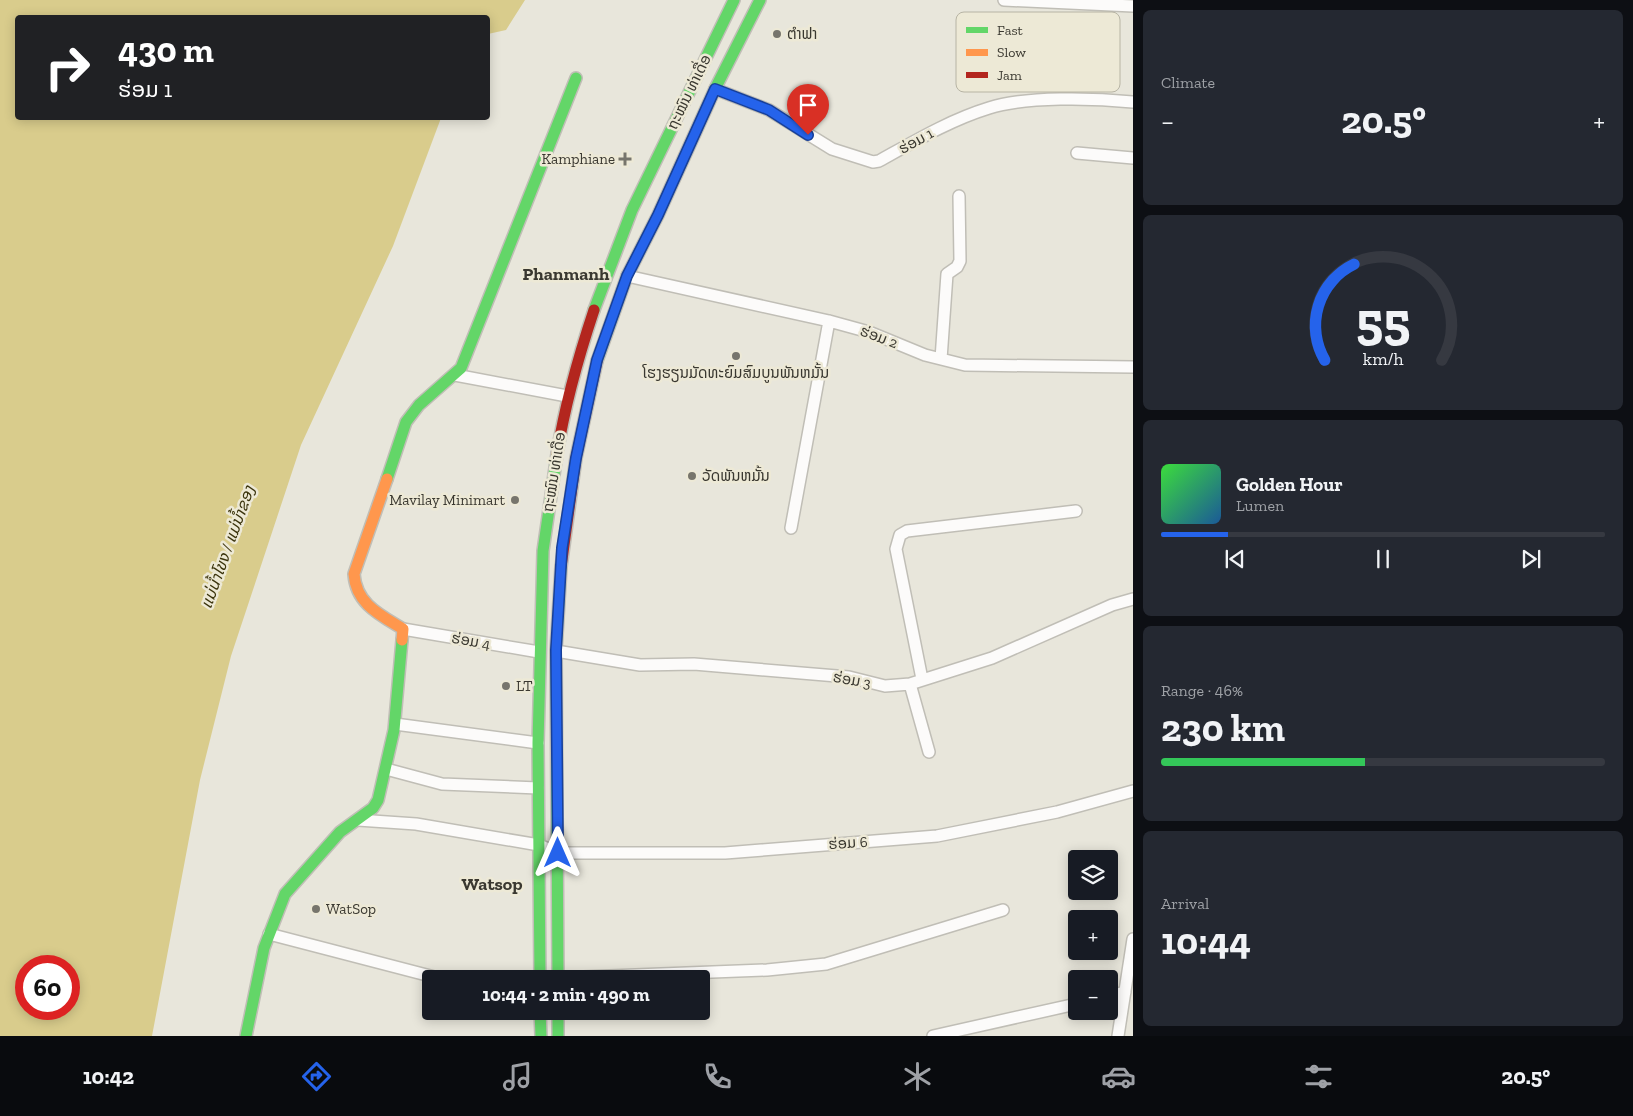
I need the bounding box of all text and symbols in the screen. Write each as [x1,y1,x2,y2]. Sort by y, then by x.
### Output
legend [956,12,1120,92]
text: Fast [997,22,1024,39]
place label: ຕຳຟາ [787,25,817,43]
marker: ຕຳຟາ [771,28,783,40]
text: 430 m [118,29,214,71]
icon: right [35,35,100,100]
text: Slow [997,44,1026,61]
street label: ຖະໝົນ ທ່າເດື່ອ [660,50,715,132]
text: Jam [997,67,1022,84]
text: Climate [1161,73,1215,92]
text: ຮ່ອມ 1 [118,76,172,103]
pin [787,84,829,135]
icon: arrive [794,91,822,119]
text: 20.5° [1341,97,1426,143]
text: − [1161,105,1174,138]
text: + [1593,105,1605,138]
street label: ຮ່ອມ 1 [895,124,937,158]
place label: Kamphiane [541,150,615,168]
marker: Kamphiane [619,153,631,165]
district label: Phanmanh [522,263,610,285]
text: 55 [1356,290,1410,352]
street label: ຮ່ອມ 2 [858,322,901,352]
text: km/h [1363,348,1403,370]
marker: ໂຮງຮຽນມັດທະຍົມສົມບູນພັນຫມັ້ນ [730,350,742,362]
place label: ໂຮງຮຽນມັດທະຍົມສົມບູນພັນຫມັ້ນ [642,362,829,383]
street label: ຖະໝົນ ທ່າເດື່ອ [536,430,569,513]
place label: ວັດພັນຫມັ້ນ [702,465,770,485]
marker: ວັດພັນຫມັ້ນ [686,470,698,482]
text: Golden Hour [1236,473,1343,496]
water label: แม่น้ำโขง / ແມ່ນ້ຳຂອງ [194,481,259,611]
place label: Mavilay Minimart [389,491,505,509]
marker: Mavilay Minimart [509,494,521,506]
text: Lumen [1236,496,1284,515]
icon: previous [1221,545,1249,573]
icon: pause [1369,545,1397,573]
icon: next [1517,545,1545,573]
street label: ຮ່ອມ 4 [450,629,492,653]
street label: ຮ່ອມ 3 [831,668,873,692]
place label: LT [516,677,533,695]
marker: LT [500,680,512,692]
text: Range · 46% [1161,681,1243,700]
text: 230 km [1161,705,1285,751]
position arrow [531,826,583,878]
street label: ຮ່ອມ 6 [828,833,868,853]
map controls [1068,850,1118,1020]
button: layers [1068,850,1118,900]
district label: Watsop [461,873,523,895]
text: Arrival [1161,894,1209,913]
place label: WatSop [326,900,376,918]
marker: WatSop [310,903,322,915]
button: + [1068,910,1118,960]
text: 10:44 [1161,918,1251,964]
speed limit sign: 60 [15,955,80,1020]
button: − [1068,970,1118,1020]
text: 10:44 · 2 min · 490 m [482,983,650,1006]
icon: directions [299,1059,334,1094]
icon: music [500,1059,535,1094]
icon: phone [700,1059,735,1094]
icon: climate [900,1059,935,1094]
icon: car [1101,1059,1136,1094]
icon: filters [1301,1059,1336,1094]
text: 10:42 [83,1063,134,1090]
text: 20.5° [1501,1063,1550,1090]

